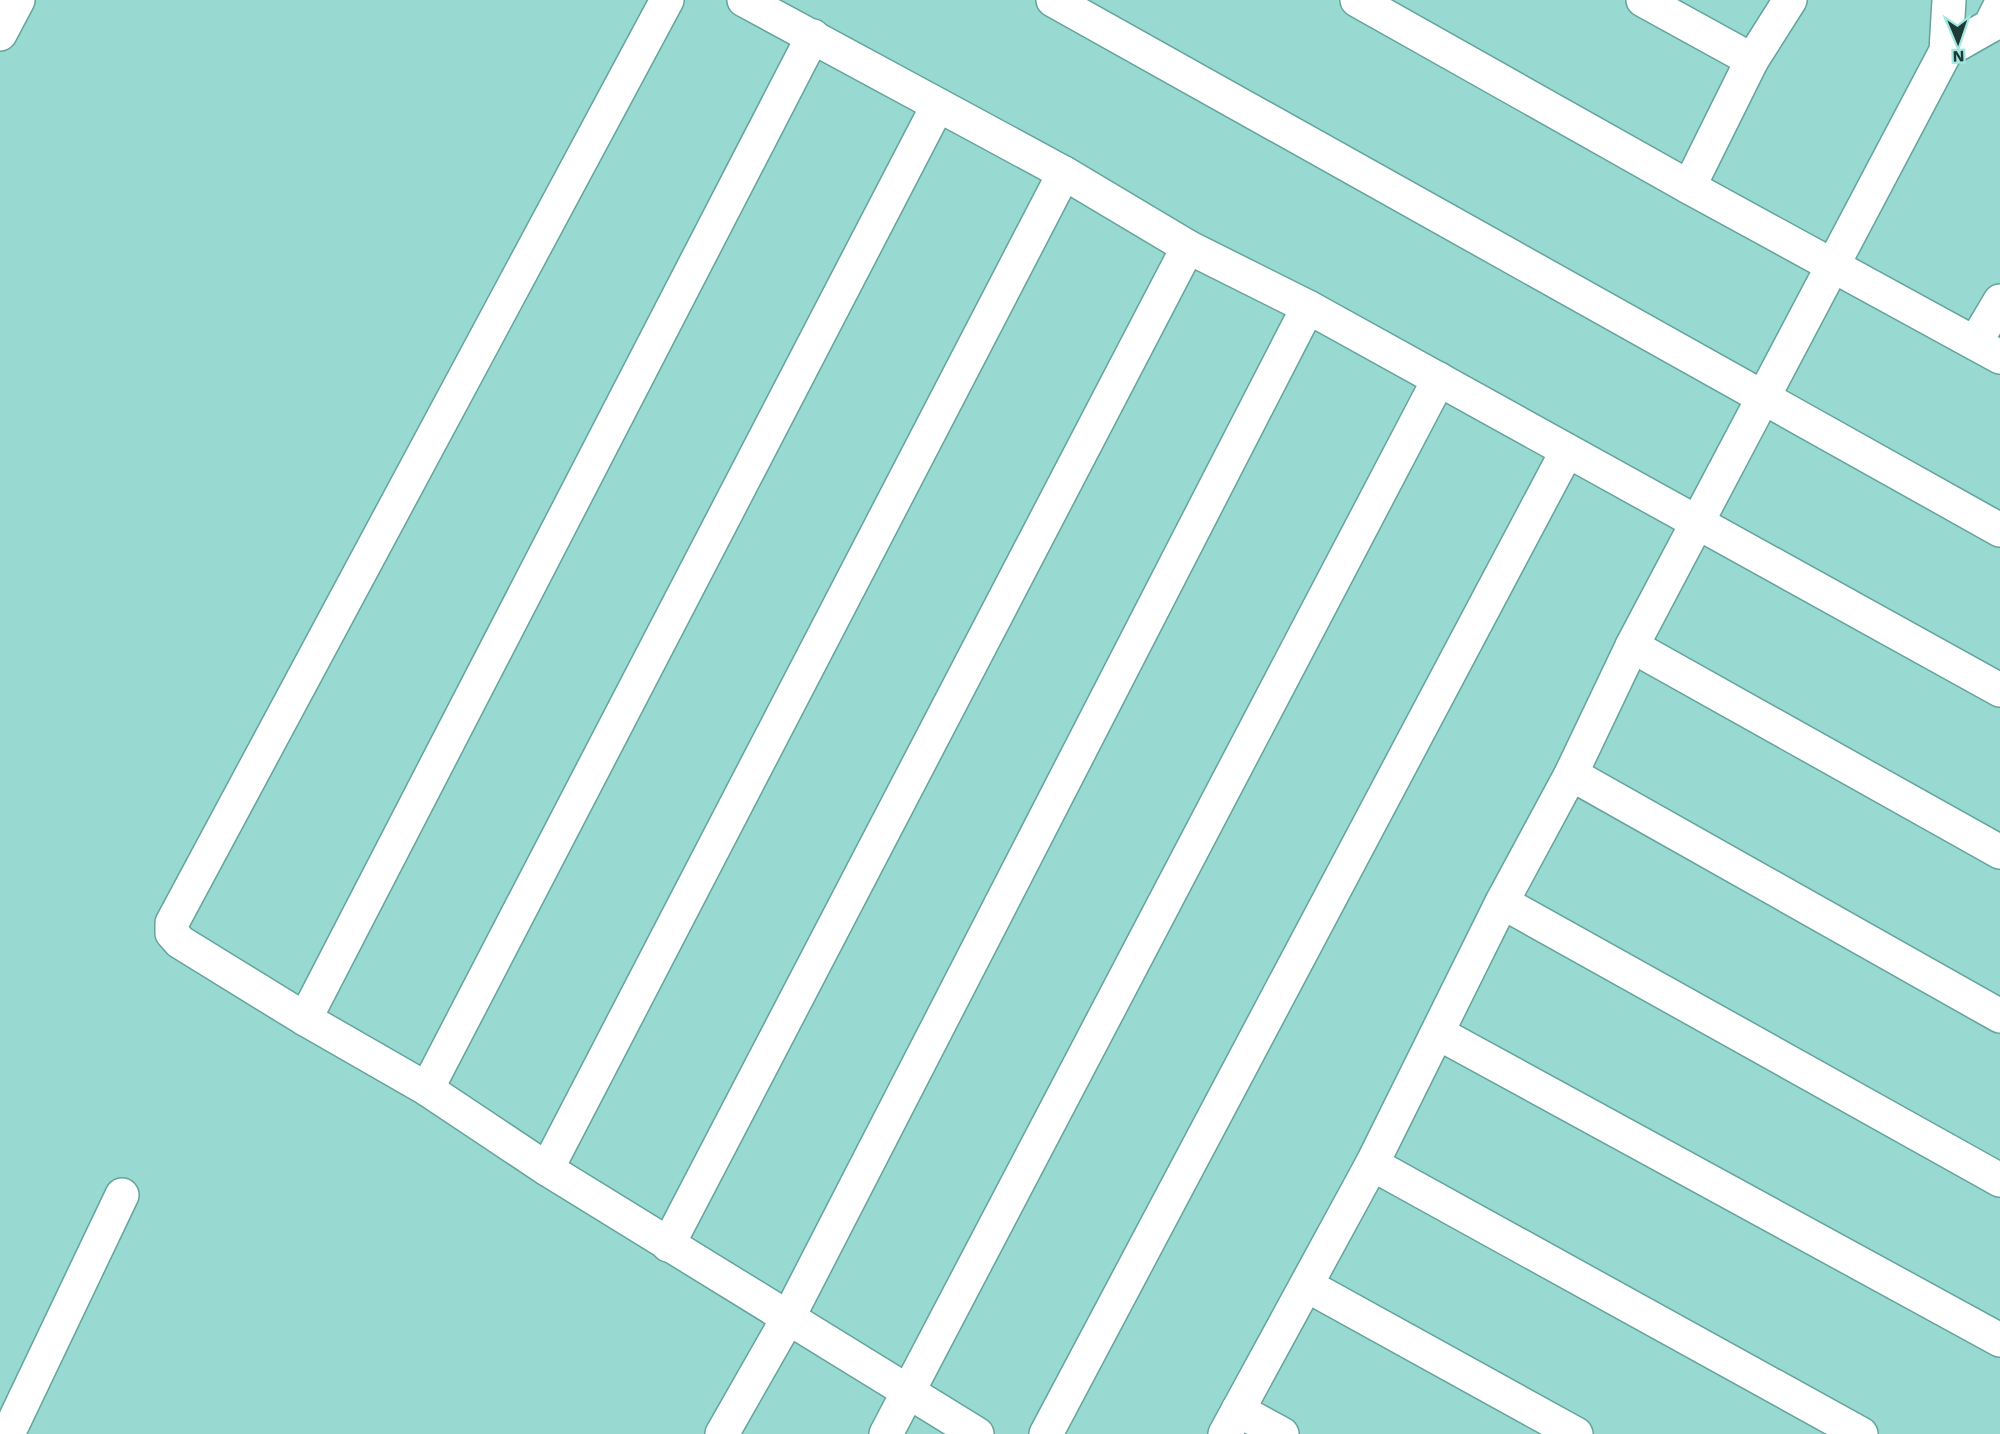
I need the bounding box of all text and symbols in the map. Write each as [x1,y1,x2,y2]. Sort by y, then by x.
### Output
north arrow [1928,12,1988,72]
text: N [1952,47,1965,66]

